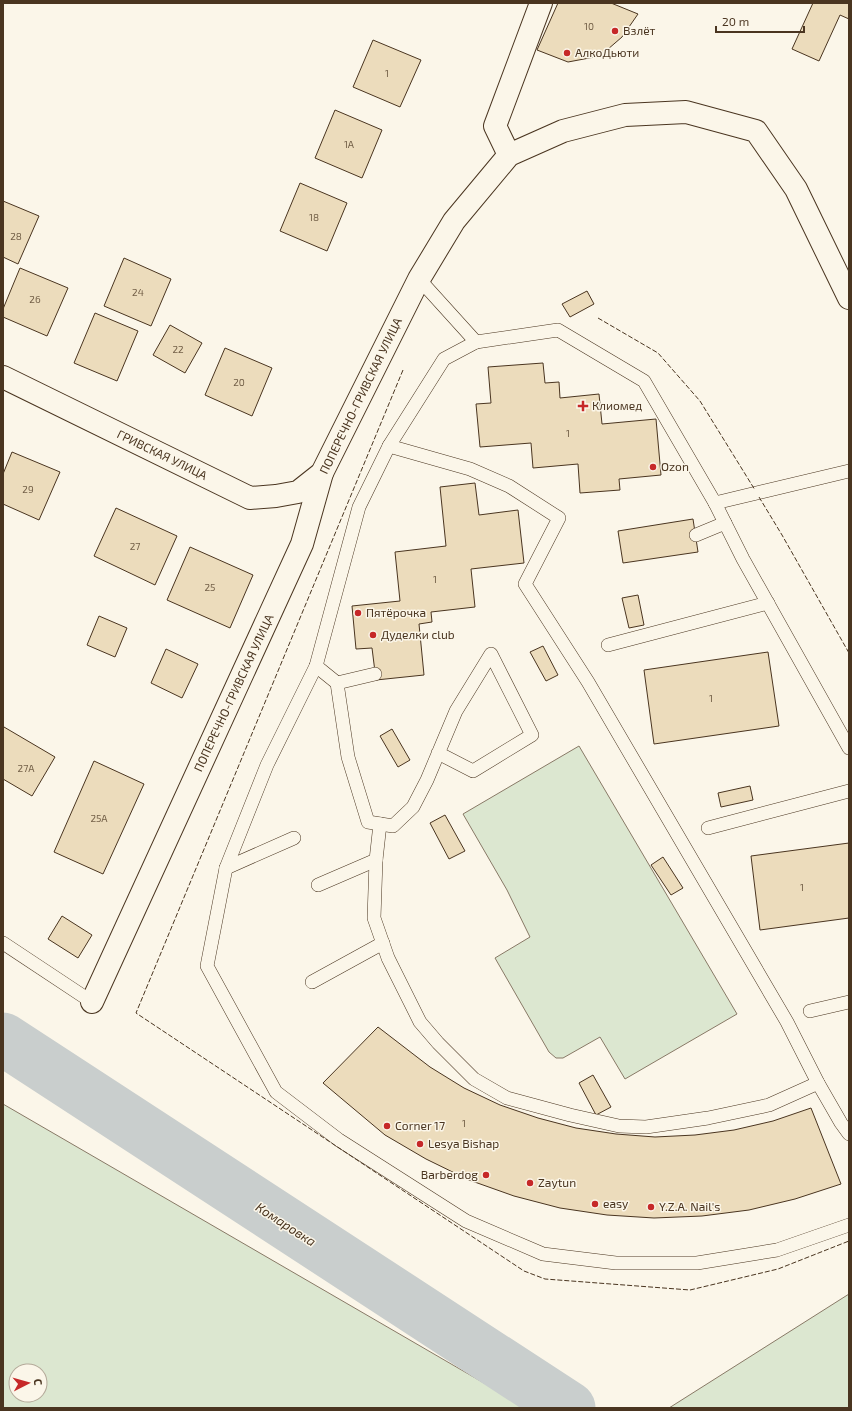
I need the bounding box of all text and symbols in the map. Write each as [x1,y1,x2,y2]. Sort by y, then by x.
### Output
scale bar [716,8,804,34]
text: 20 m [722,14,749,28]
house number: 10 [584,20,594,32]
place label: Взлёт [623,23,655,37]
marker: Взлёт [610,26,620,36]
place label: АлкоДьюти [575,45,639,59]
marker: АлкоДьюти [562,48,572,58]
house number: 1 [385,67,389,79]
house number: 1А [344,138,355,150]
house number: 18 [309,211,319,223]
house number: 28 [10,230,22,242]
house number: 24 [132,286,144,298]
house number: 26 [29,293,41,305]
street label: ПОПЕРЕЧНО-ГРИВСКАЯ УЛИЦА [316,315,404,476]
house number: 22 [172,343,184,355]
house number: 20 [233,376,245,388]
place label: Клиомед [592,398,642,412]
marker: Клиомед [577,400,589,412]
street label: ГРИВСКАЯ УЛИЦА [115,426,210,482]
house number: 1 [566,427,570,439]
place label: Ozon [661,459,689,473]
marker: Ozon [648,462,658,472]
house number: 29 [22,483,34,495]
house number: 27 [130,540,140,552]
house number: 1 [433,573,437,585]
house number: 25 [205,581,215,593]
place label: Пятёрочка [366,605,426,619]
marker: Пятёрочка [353,608,363,618]
street label: ПОПЕРЕЧНО-ГРИВСКАЯ УЛИЦА [190,611,276,774]
place label: Дуделки club [381,627,455,642]
marker: Дуделки club [368,630,378,640]
house number: 1 [709,692,713,704]
house number: 27А [18,762,35,774]
house number: 25А [90,812,108,824]
house number: 1 [800,881,804,893]
house number: 1 [462,1117,466,1129]
place label: Corner 17 [395,1118,445,1132]
marker: Corner 17 [382,1121,392,1131]
place label: Lesya Bishap [428,1136,499,1150]
marker: Lesya Bishap [415,1139,425,1149]
place label: Barberdog [421,1167,478,1181]
marker: Barberdog [481,1170,491,1180]
place label: Zaytun [538,1175,576,1189]
marker: Zaytun [525,1178,535,1188]
place label: easy [603,1196,629,1210]
water label: Комаровка [253,1199,319,1249]
marker: easy [590,1199,600,1209]
place label: Y.Z.A. Nail's [659,1199,720,1213]
marker: Y.Z.A. Nail's [646,1202,656,1212]
north arrow [8,1363,48,1403]
text: С [32,1378,45,1386]

